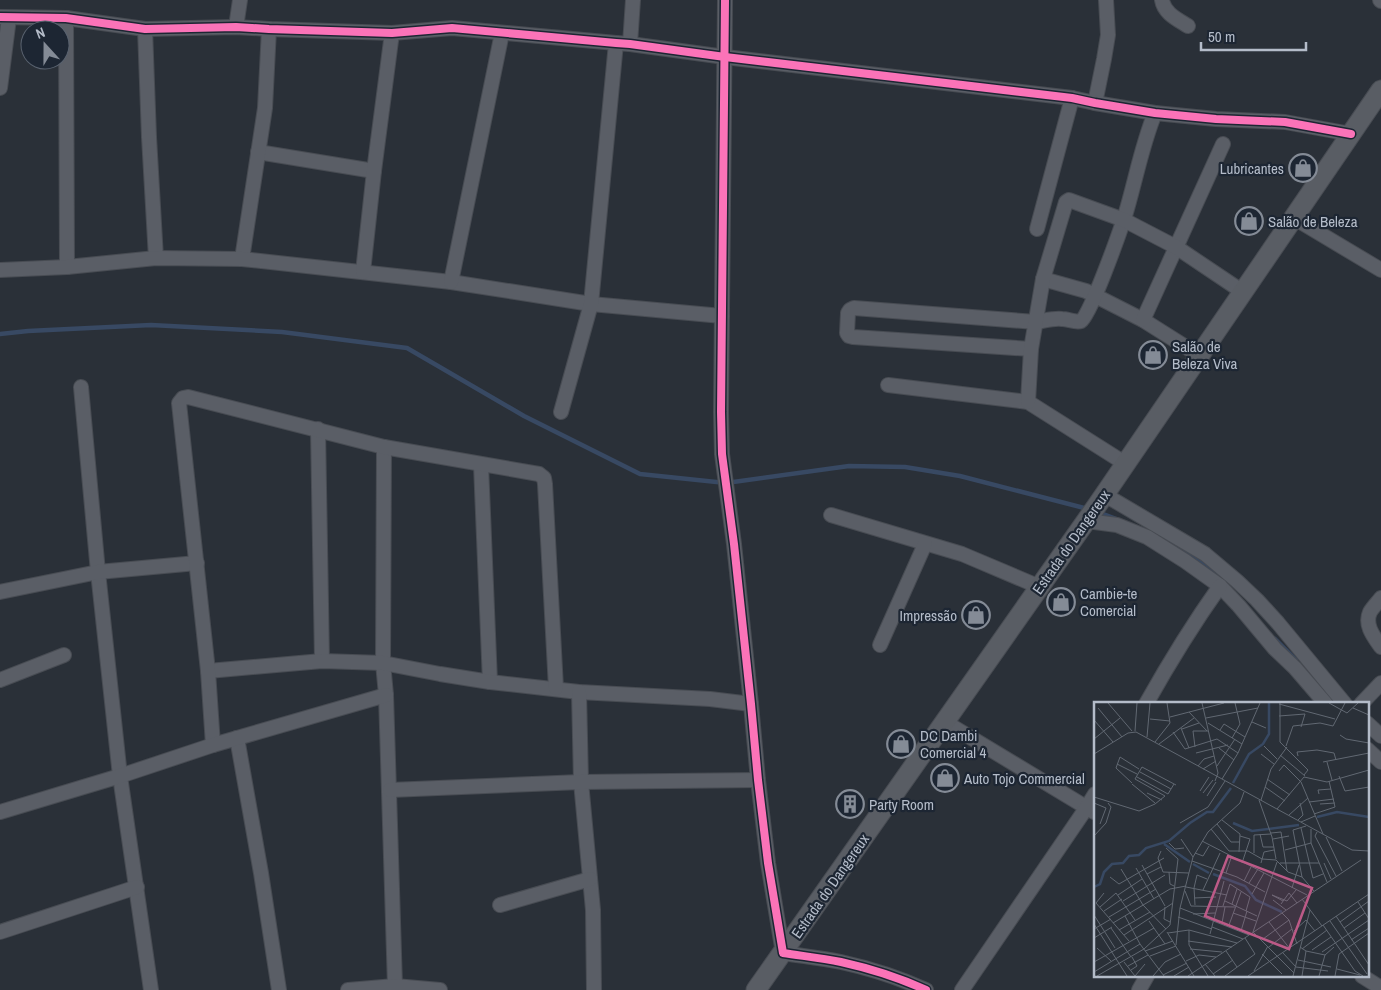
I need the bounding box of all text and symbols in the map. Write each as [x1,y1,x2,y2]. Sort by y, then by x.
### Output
north arrow [20,20,70,70]
scale bar [1201,20,1306,52]
text: N [33,23,47,43]
text: 50 m [1208,26,1235,47]
shop icon: Lubricantes [1288,153,1318,183]
place label: Lubricantes [1220,158,1284,179]
shop icon: Salão de Beleza [1234,206,1264,236]
place label: Salão de Beleza [1268,211,1358,232]
place label: Salão de Beleza Viva [1172,336,1238,374]
shop icon: Salão de Beleza Viva [1138,340,1168,370]
street label: Estrada do Dangereux [1027,485,1115,598]
place label: Cambie-te Comercial [1080,583,1138,621]
shop icon: Cambie-te Comercial [1046,587,1076,617]
shop icon: Impressão [961,600,991,630]
place label: Impressão [900,605,957,626]
inset map [1094,702,1368,978]
place label: DC Dambi Comercial 4 [920,725,986,763]
shop icon: DC Dambi Comercial 4 [886,729,916,759]
shop icon: Auto Tojo Commercial [930,763,960,793]
place label: Auto Tojo Commercial [963,768,1085,789]
building icon: Party Room [835,789,865,819]
place label: Party Room [869,794,934,815]
street label: Estrada do Dangereux [786,829,874,942]

